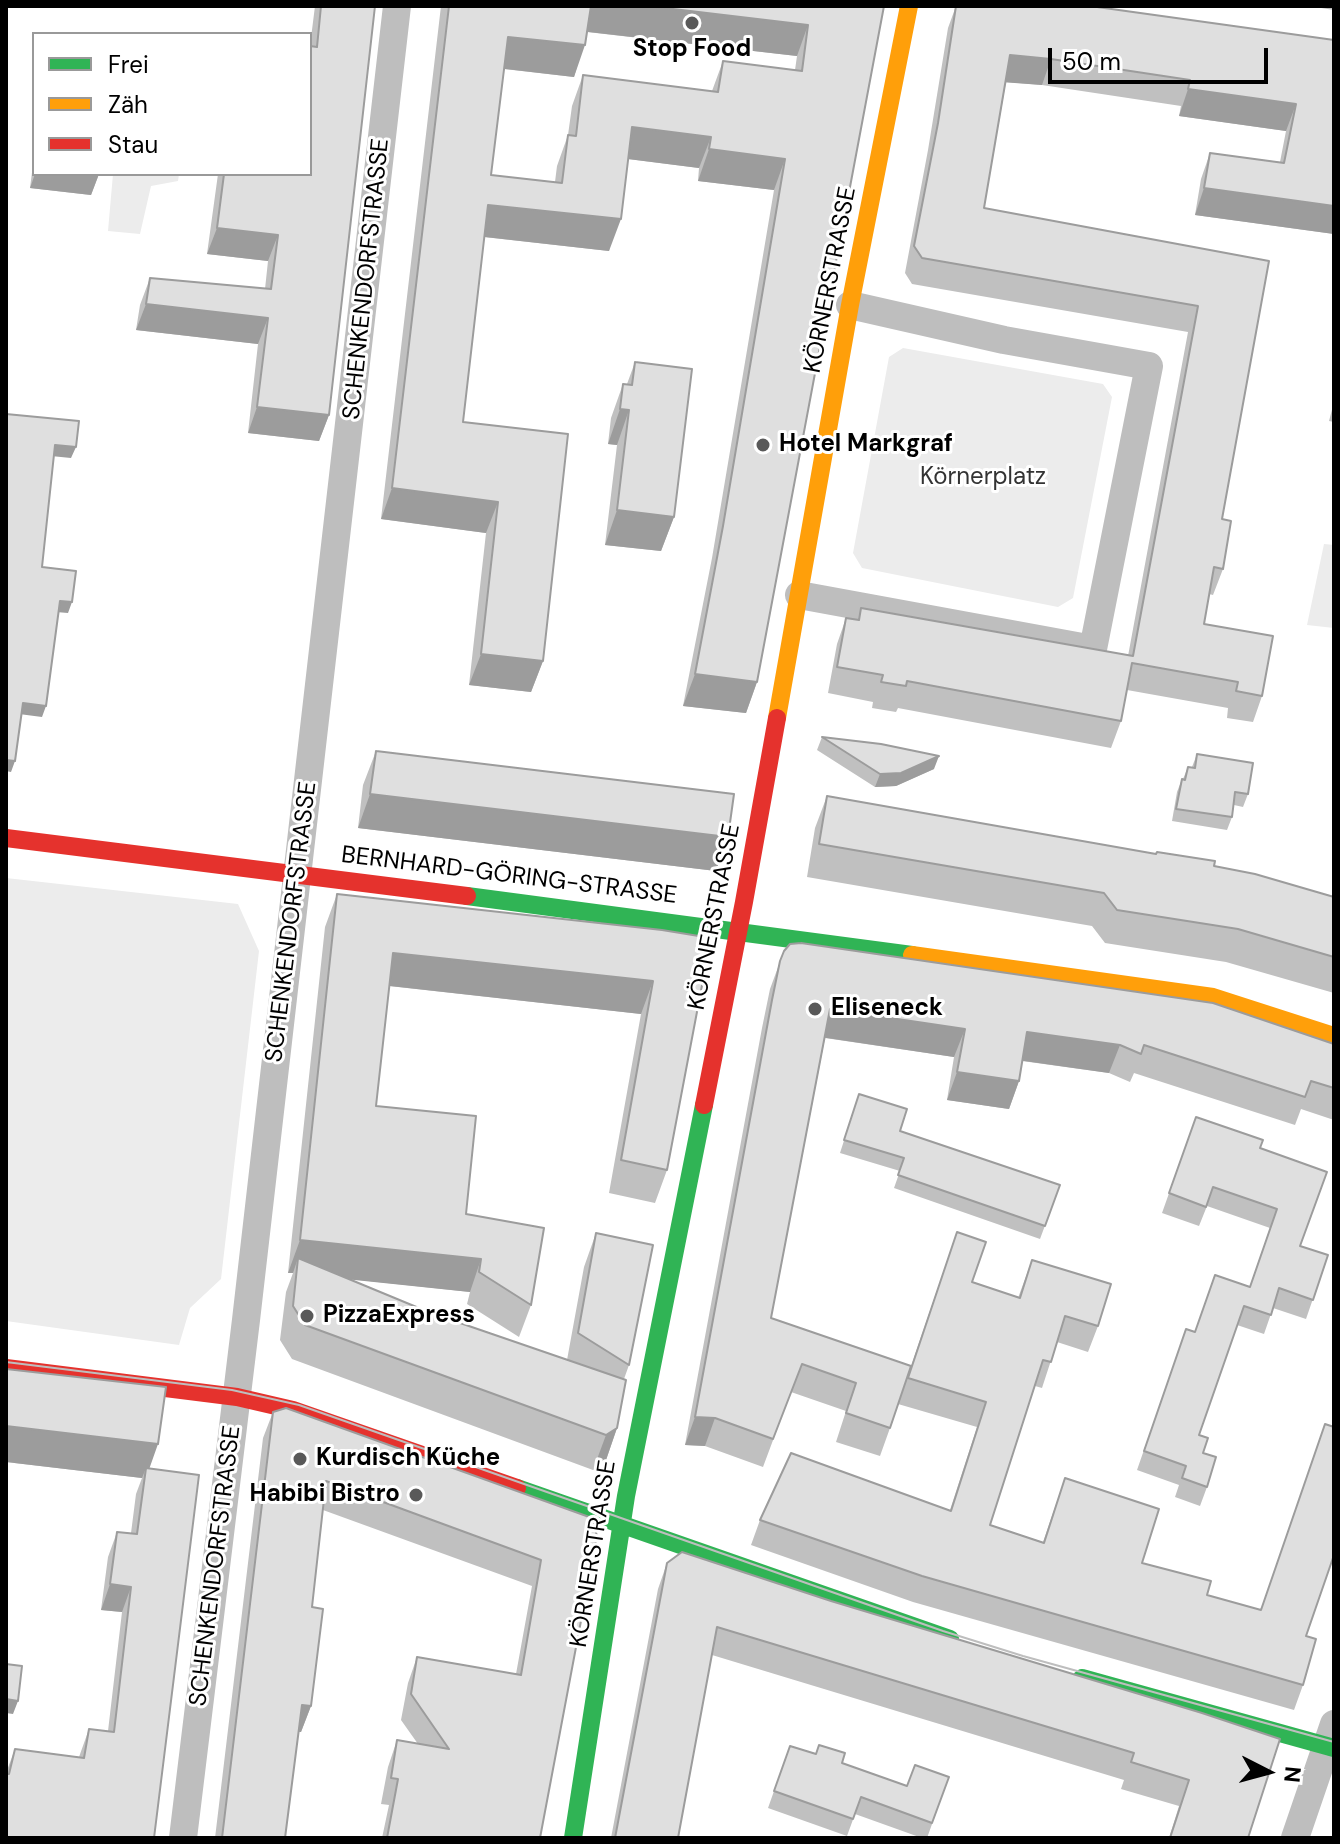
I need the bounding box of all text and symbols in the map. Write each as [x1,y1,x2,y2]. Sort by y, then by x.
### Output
marker: Stop Food [683,14,701,32]
legend [32,32,312,176]
scale bar [1052,32,1272,82]
place label: Stop Food [633,36,751,64]
text: 50 m [1062,46,1121,77]
text: Frei [108,49,149,80]
text: Zäh [108,89,148,120]
text: Stau [108,129,158,160]
street label: SCHENKENDORFSTRASSE [338,137,396,421]
street label: KÖRNERSTRASSE [799,185,863,375]
place label: Hotel Markgraf [779,431,953,459]
marker: Hotel Markgraf [754,436,772,454]
park label: Körnerplatz [920,464,1046,492]
street label: SCHENKENDORFSTRASSE [260,780,324,1064]
street label: KÖRNERSTRASSE [683,822,747,1012]
street label: BERNHARD-GÖRING-STRASSE [340,841,678,911]
place label: Eliseneck [831,995,943,1023]
marker: Eliseneck [806,1000,824,1018]
place label: PizzaExpress [323,1302,475,1330]
marker: PizzaExpress [298,1307,316,1325]
street label: SCHENKENDORFSTRASSE [184,1424,248,1708]
place label: Kurdisch Küche [316,1445,500,1473]
marker: Kurdisch Küche [291,1450,309,1468]
street label: KÖRNERSTRASSE [565,1458,623,1650]
place label: Habibi Bistro [250,1481,400,1509]
marker: Habibi Bistro [407,1486,425,1504]
north arrow [1228,1732,1308,1812]
text: N [1277,1765,1308,1784]

